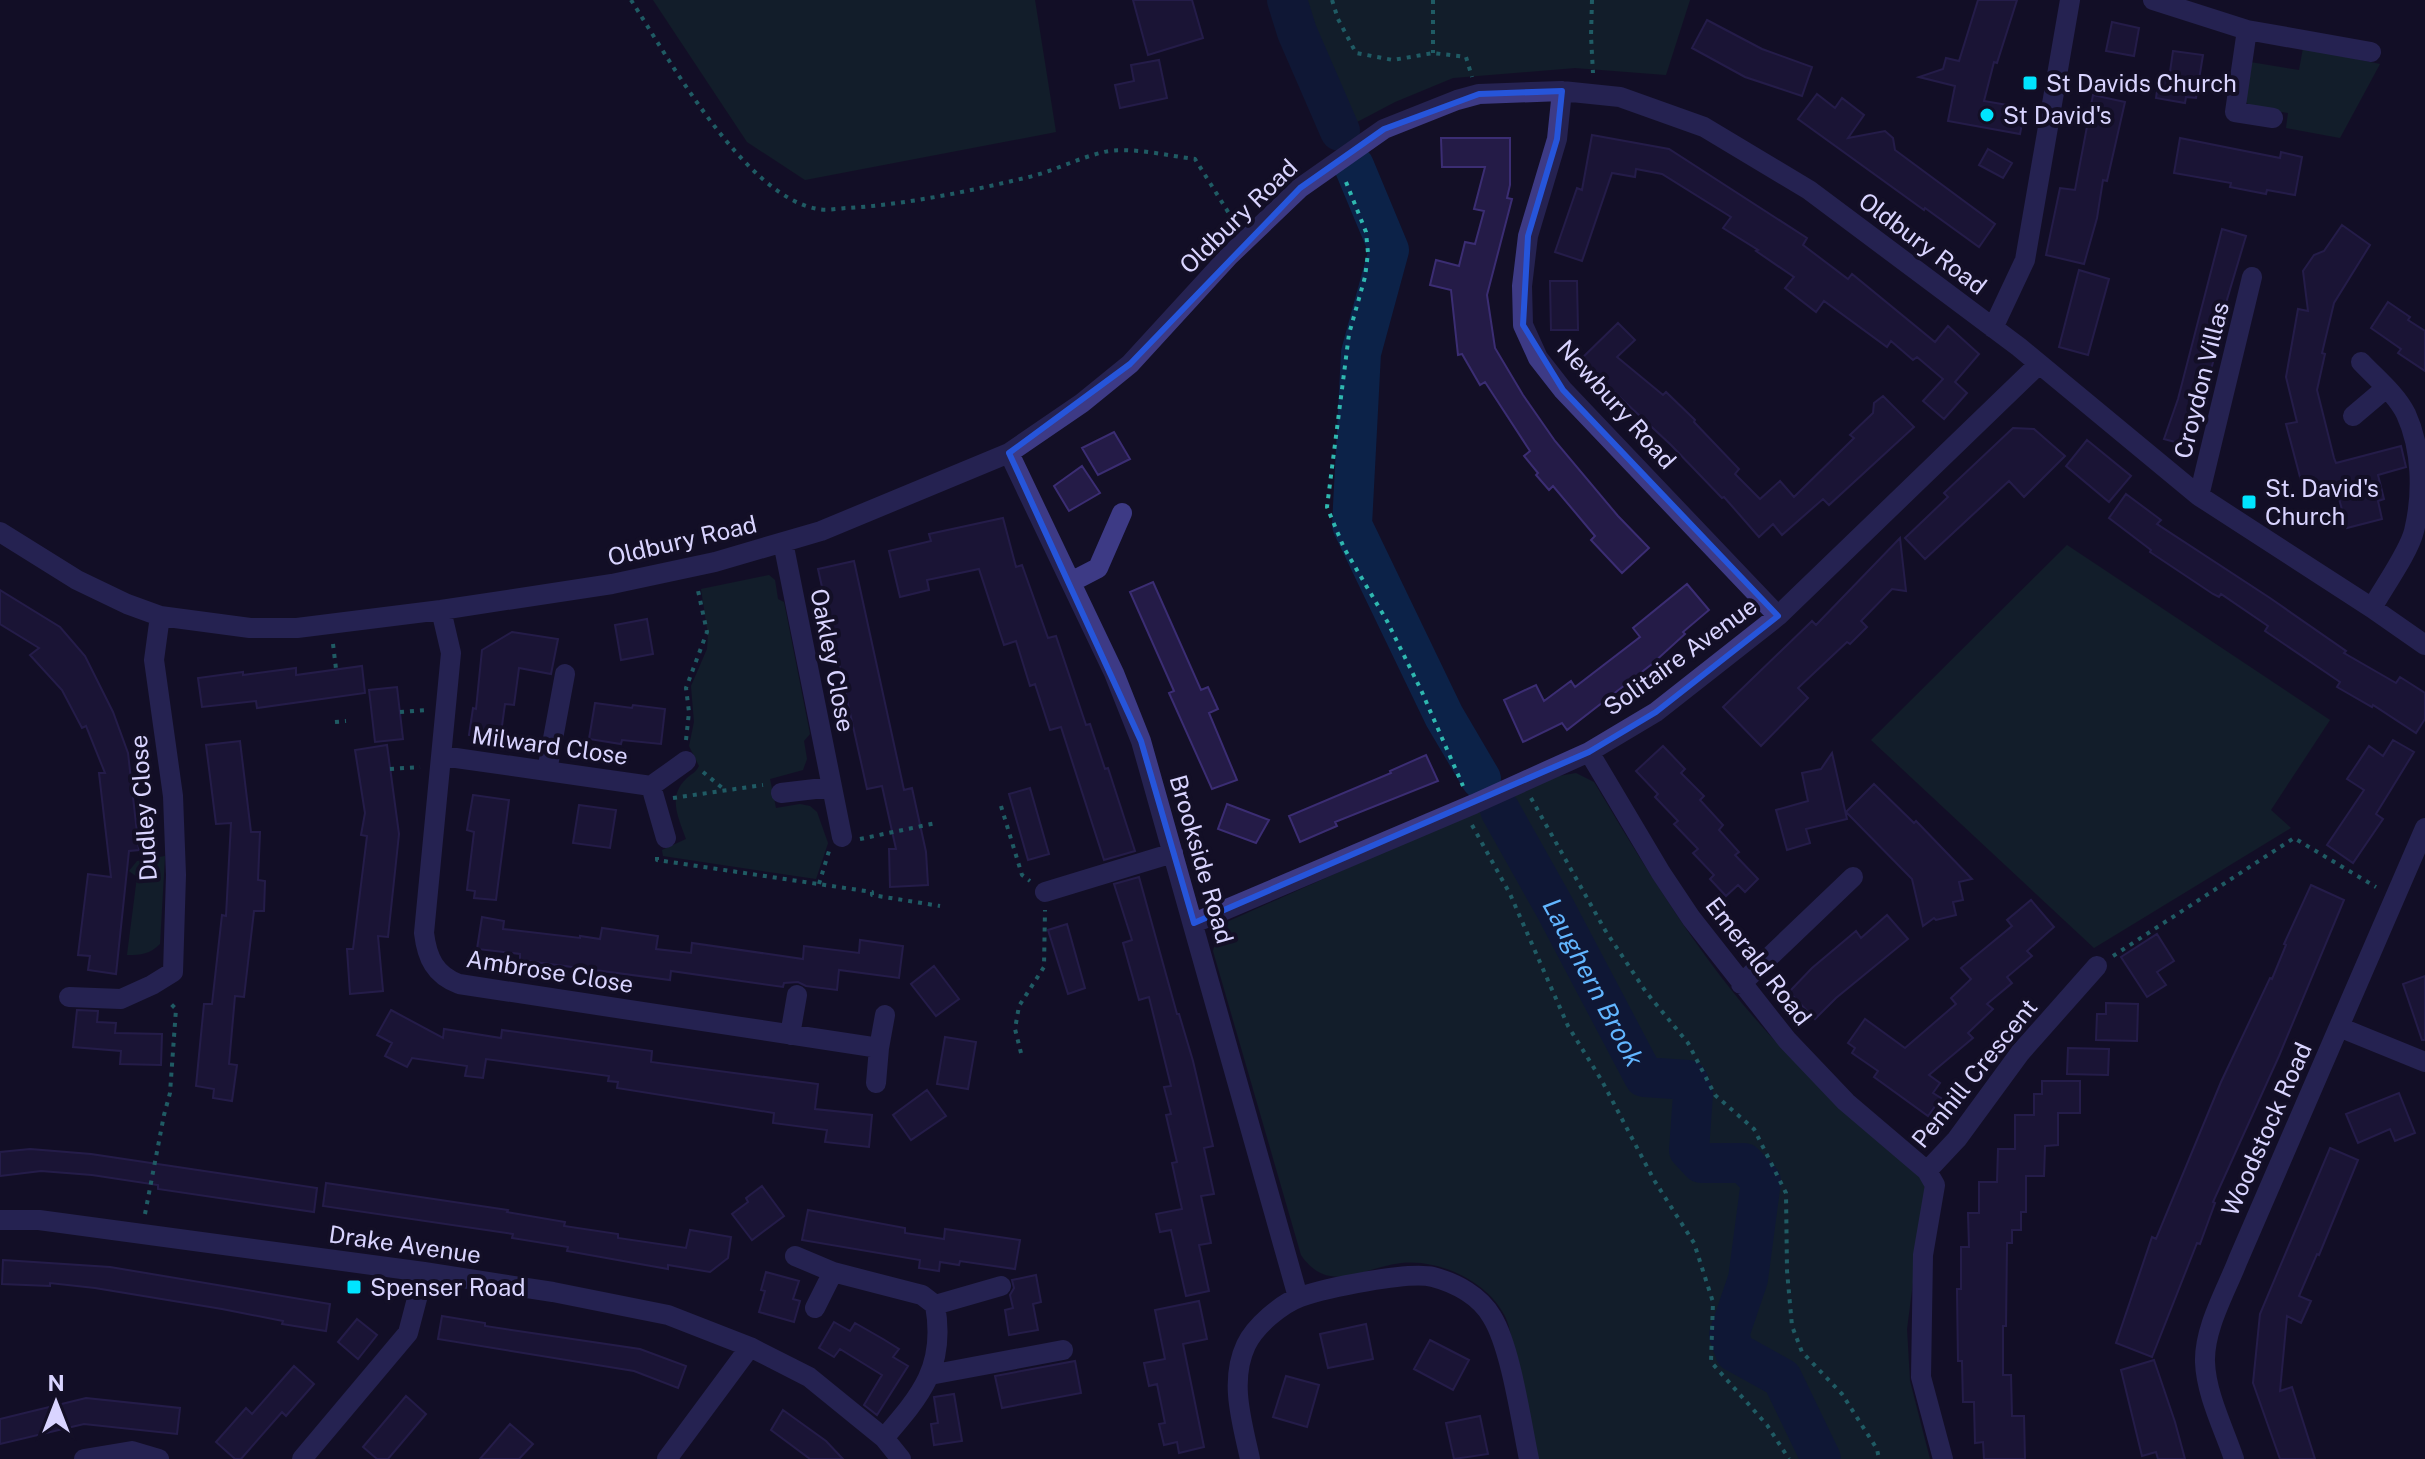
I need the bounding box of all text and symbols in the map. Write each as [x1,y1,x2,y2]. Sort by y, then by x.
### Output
place label: St Davids Church [2046,69,2237,97]
marker: St Davids Church [2021,74,2039,92]
place label: St David's [2003,101,2112,129]
marker: St David's [1978,106,1996,124]
street label: Oldbury Road [1174,153,1302,279]
street label: Oldbury Road [1854,186,1992,300]
street label: Croydon Villas [2168,299,2234,461]
street label: Newbury Road [1552,334,1682,474]
place label: St. David's Church [2265,474,2379,530]
marker: St. David's Church [2240,493,2258,511]
street label: Oldbury Road [605,509,759,571]
street label: Oakley Close [805,586,861,734]
street label: Solitaire Avenue [1598,591,1762,721]
street label: Milward Close [470,720,630,770]
street label: Dudley Close [124,734,162,882]
street label: Brookside Road [1165,771,1239,947]
street label: Emerald Road [1700,891,1818,1031]
water label: Laughern Brook [1537,892,1651,1072]
street label: Ambrose Close [465,944,635,998]
street label: Penhill Crescent [1906,993,2042,1153]
street label: Woodstock Road [2215,1038,2317,1220]
street label: Drake Avenue [327,1219,483,1269]
place label: Spenser Road [370,1273,526,1301]
marker: Spenser Road [345,1278,363,1296]
north arrow [16,1363,96,1443]
text: N [47,1370,65,1396]

